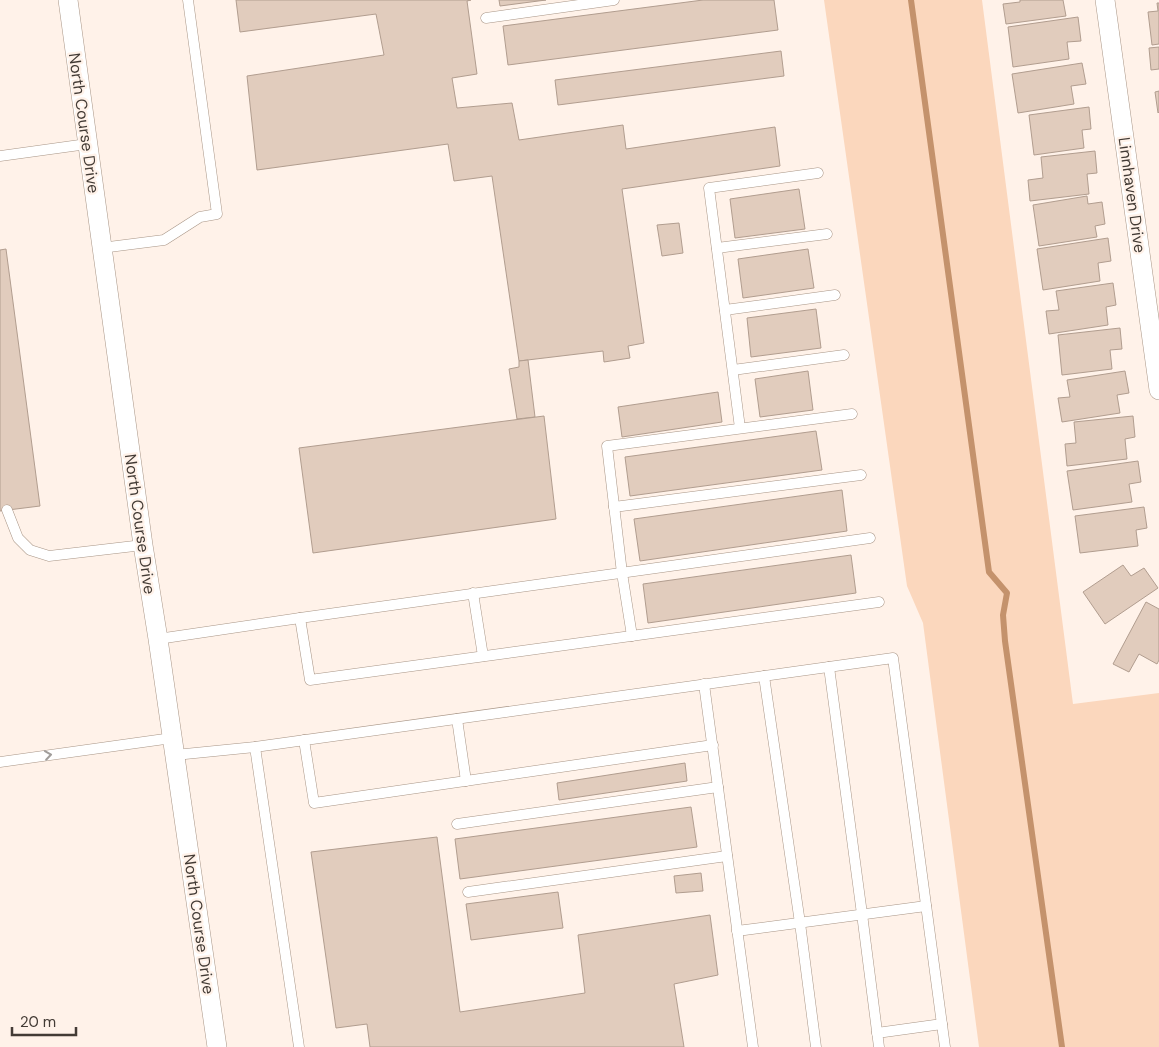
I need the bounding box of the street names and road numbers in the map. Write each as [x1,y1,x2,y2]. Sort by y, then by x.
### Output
street label: North Course Drive [64,51,104,195]
street label: Linnhaven Drive [1113,136,1151,254]
street label: North Course Drive [120,452,160,596]
street label: North Course Drive [179,852,219,996]

